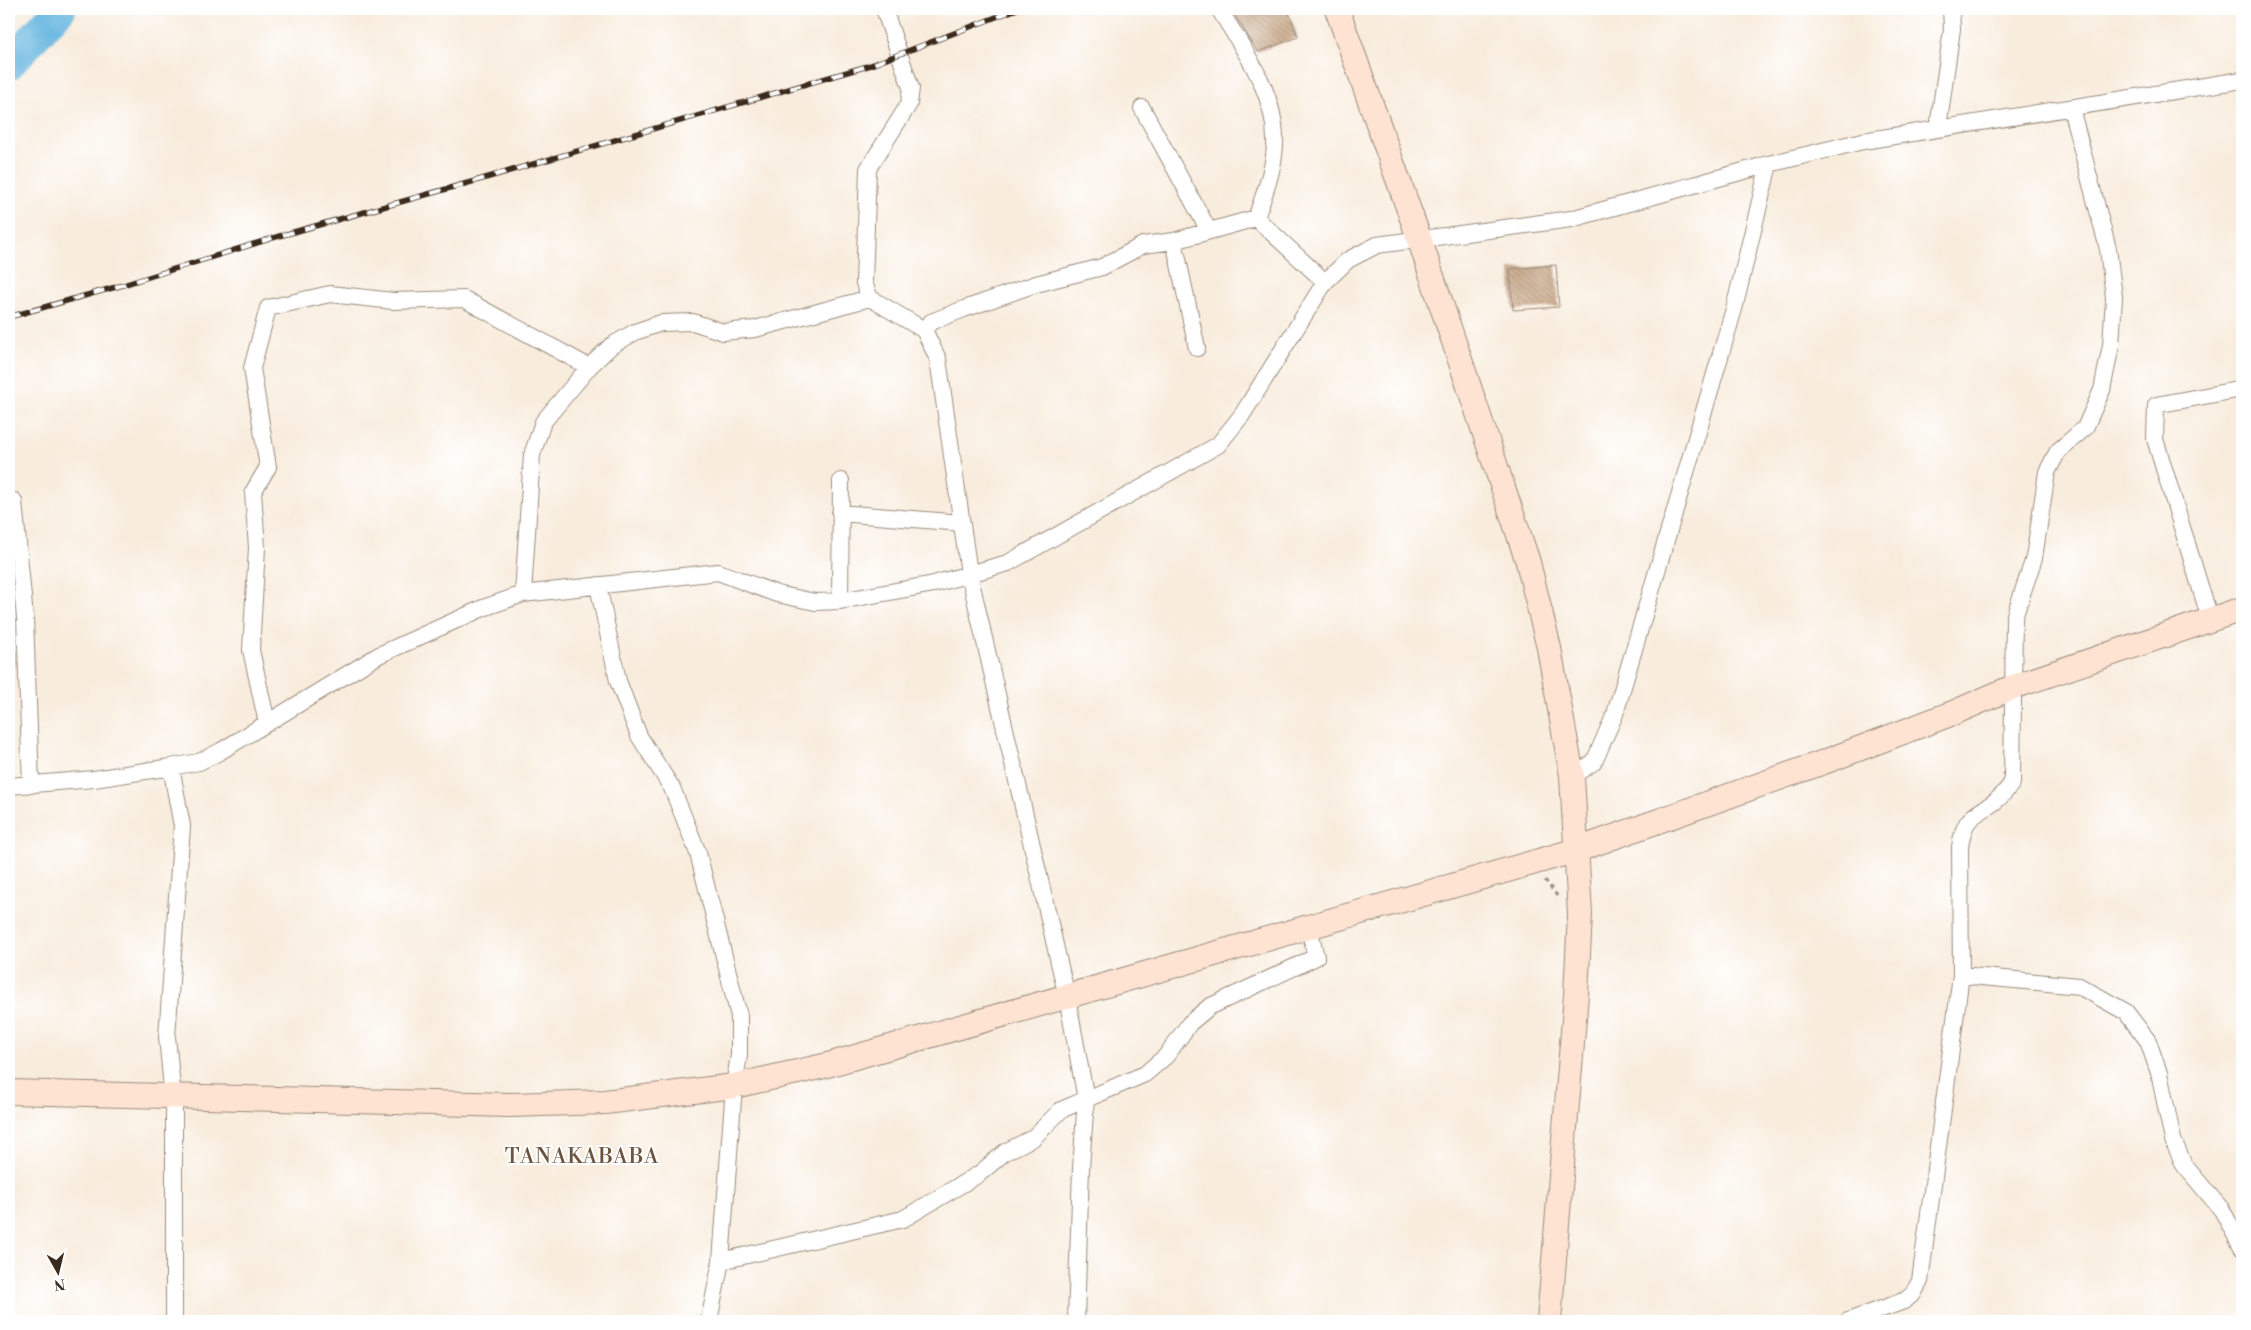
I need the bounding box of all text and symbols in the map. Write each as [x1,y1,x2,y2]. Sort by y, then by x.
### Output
district label: TANAKABABA [505,1144,659,1170]
north arrow [32,1248,82,1298]
text: N [53,1274,66,1294]

